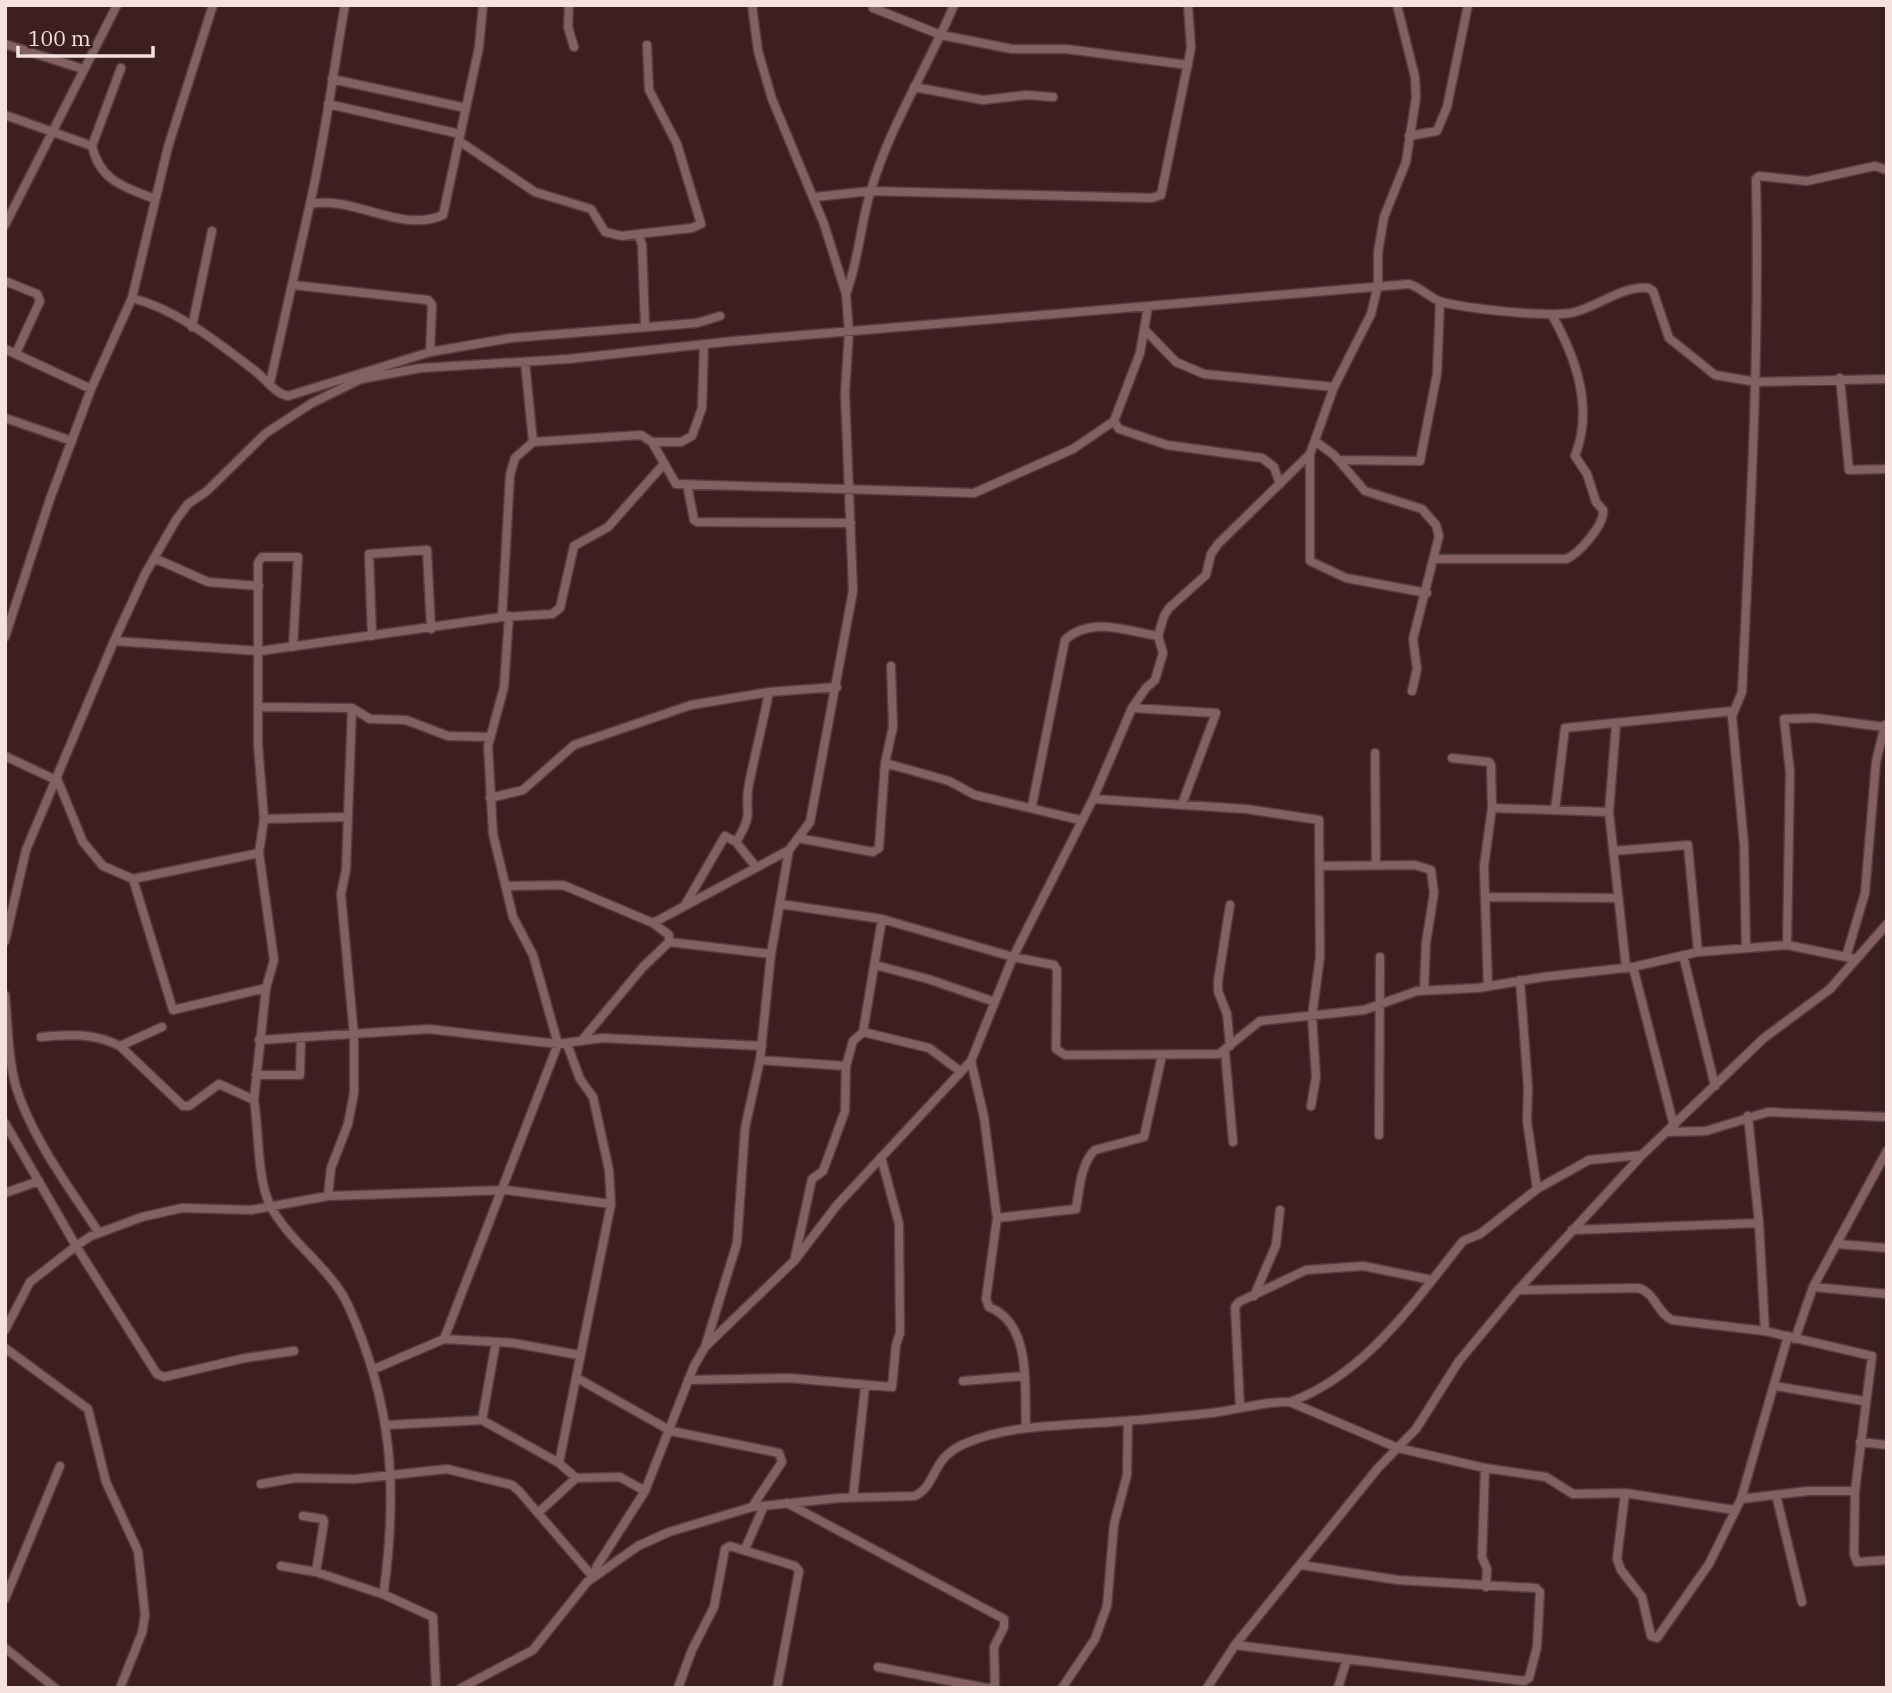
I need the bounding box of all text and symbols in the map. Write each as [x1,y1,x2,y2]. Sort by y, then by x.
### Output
scale bar [18,14,152,58]
text: 100 m [28,24,91,52]

